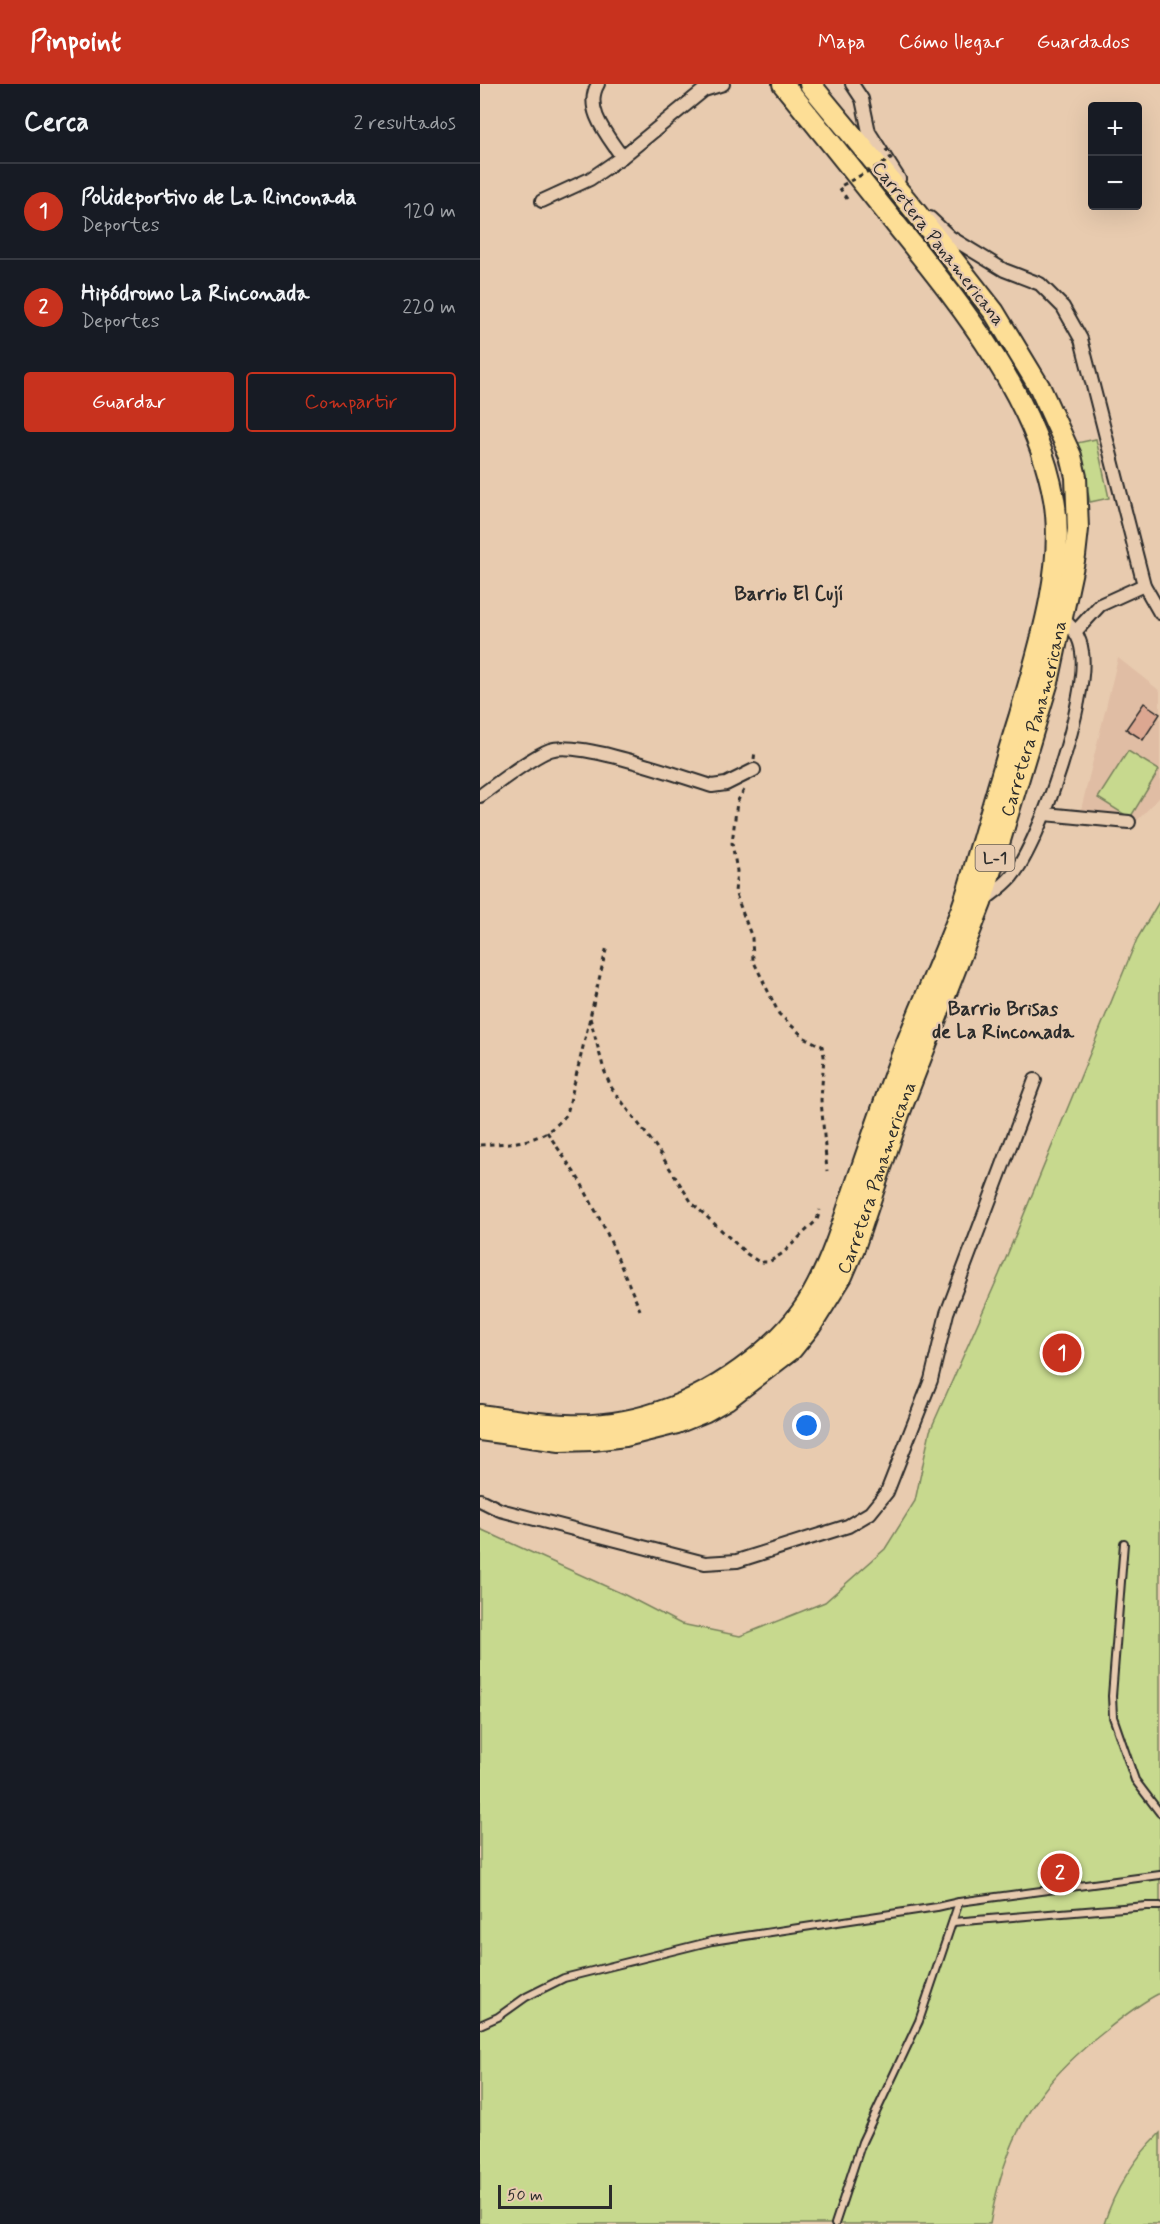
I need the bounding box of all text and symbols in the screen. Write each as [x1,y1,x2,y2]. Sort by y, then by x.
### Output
text: Pinpoint [30,24,121,61]
text: Mapa [818,28,866,56]
text: Cómo llegar [899,28,1004,56]
text: Guardados [1037,28,1130,56]
map controls [1088,102,1142,210]
button: + [1088,102,1142,156]
text: Cerca [24,106,89,140]
text: 2 resultados [353,110,456,137]
button: − [1088,156,1142,210]
street label: Carretera Panamericana [866,157,1010,331]
text: Polideportivo de La Rinconada [81,184,357,212]
text: 1 [39,198,48,225]
text: 120 m [403,198,456,225]
text: Deportes [81,212,160,239]
text: Hipódromo La Rinconada [81,280,309,308]
text: 2 [39,294,48,321]
text: 220 m [402,294,456,321]
text: Deportes [81,308,160,335]
button: Guardar [24,372,234,432]
button: Compartir [246,372,456,432]
district label: Barrio El Cují [734,581,844,608]
street label: Carretera Panamericana [996,619,1073,820]
road number: L-1 [976,845,1014,871]
district label: Barrio Brisas de La Rinconada [932,996,1075,1046]
street label: Carretera Panamericana [832,1078,922,1278]
pin: 1 [1042,1330,1082,1376]
your location [792,1411,821,1440]
pin: 2 [1040,1850,1080,1896]
scale bar [498,2182,612,2210]
text: 50 m [507,2185,543,2206]

